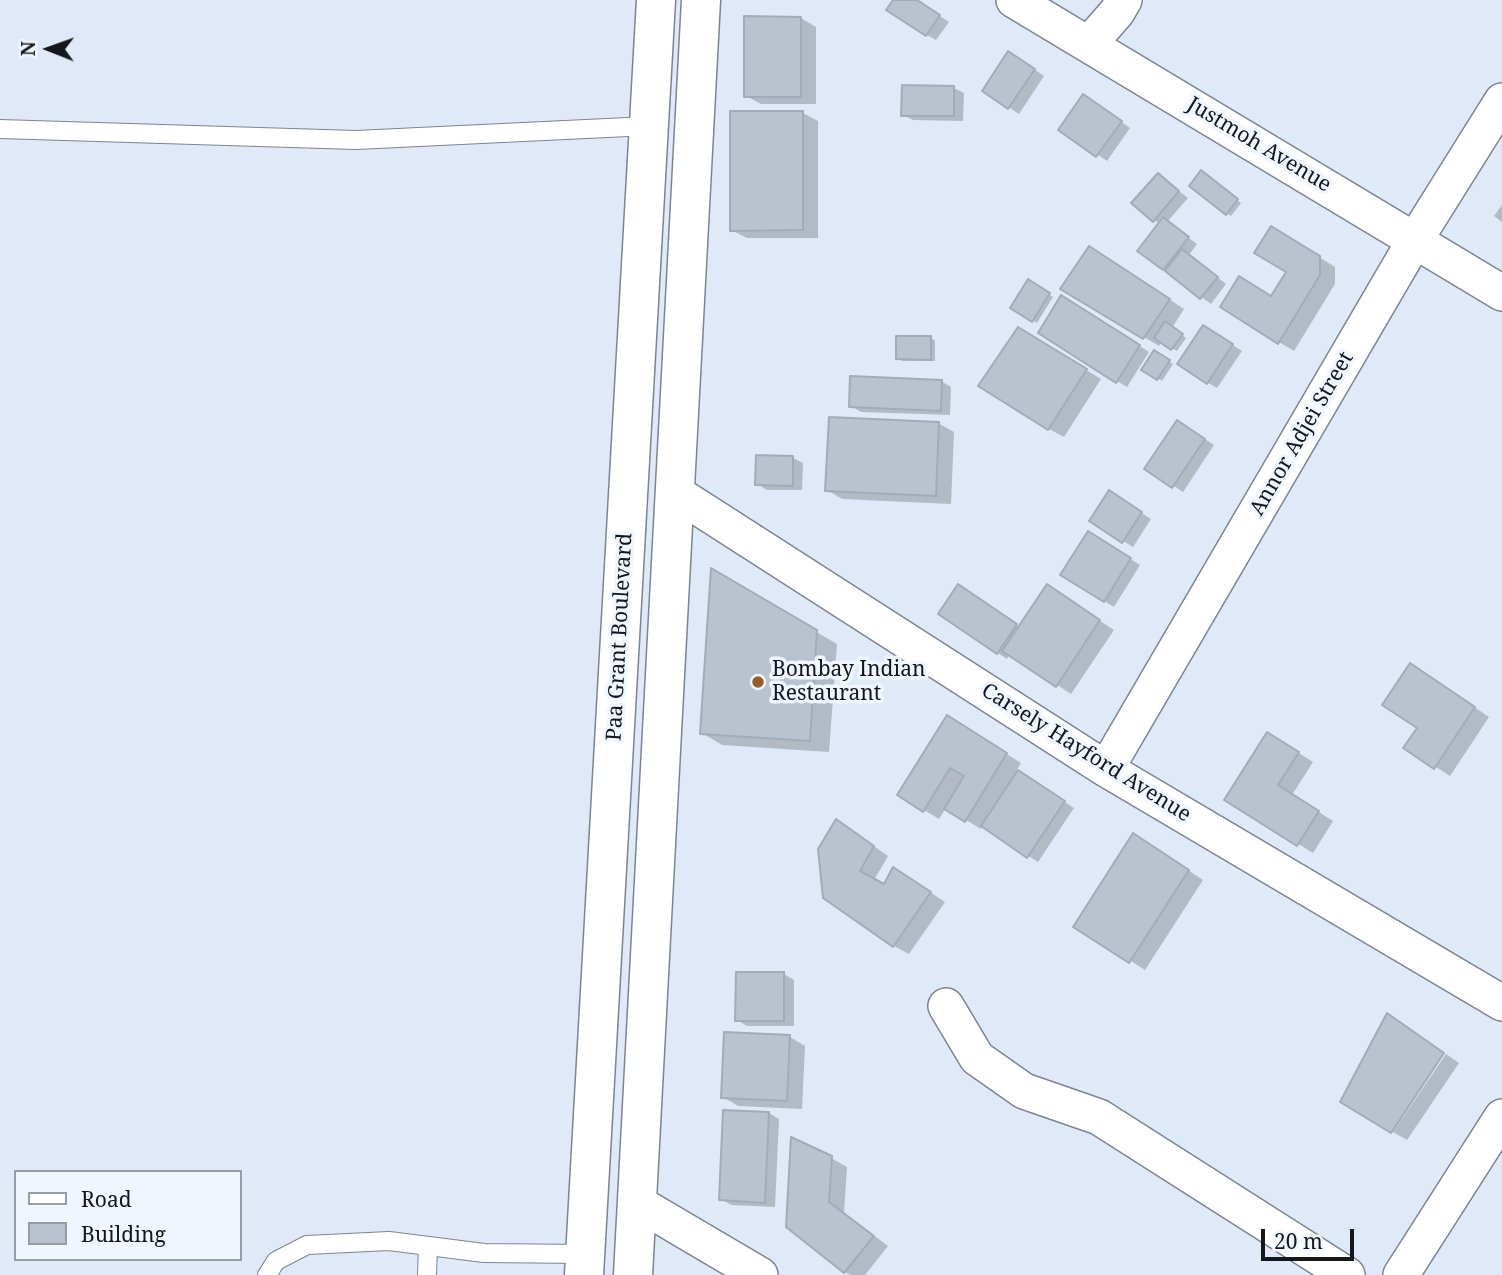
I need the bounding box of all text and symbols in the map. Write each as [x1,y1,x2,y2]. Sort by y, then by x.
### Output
north arrow [14,14,84,84]
text: N [15,41,41,56]
street label: Justmoh Avenue [1182,92,1336,198]
street label: Annor Adjei Street [1245,348,1359,520]
street label: Paa Grant Boulevard [602,532,638,742]
place label: Bombay Indian Restaurant [772,657,926,707]
marker: Bombay Indian Restaurant [750,674,766,690]
street label: Carsely Hayford Avenue [977,678,1195,828]
legend [14,1170,242,1261]
text: Road [81,1185,132,1213]
scale bar [1264,1216,1357,1260]
text: Building [81,1220,166,1248]
text: 20 m [1274,1227,1323,1255]

